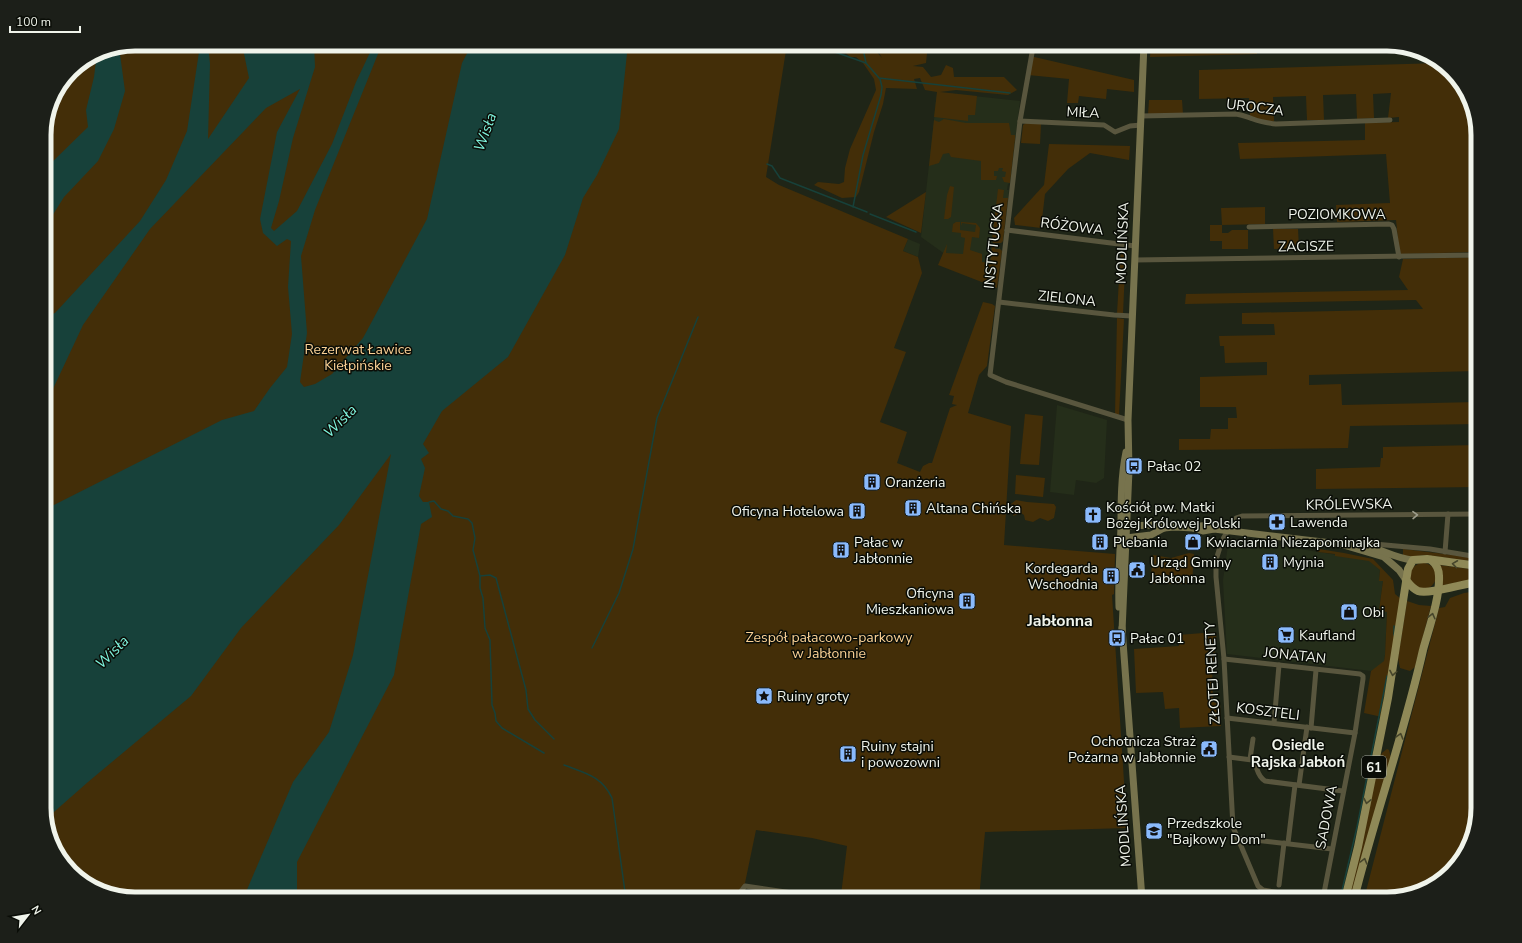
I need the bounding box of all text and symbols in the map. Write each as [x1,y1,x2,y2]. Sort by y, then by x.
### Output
scale bar [10,8,80,34]
text: 100 m [16,14,51,30]
street label: UROCZA [1225,95,1285,120]
street label: MIŁA [1066,102,1100,123]
water label: Wisła [469,110,501,154]
street label: INSTYTUCKA [980,202,1007,290]
street label: MODLIŃSKA [1112,202,1133,284]
street label: POZIOMKOWA [1288,205,1386,224]
street label: RÓŻOWA [1039,213,1104,240]
street label: ZACISZE [1278,237,1334,256]
street label: ZIELONA [1037,286,1097,311]
park label: Rezerwat Ławice Kiełpińskie [304,340,412,375]
water label: Wisła [319,400,361,442]
bus stop icon: Pałac 02 [1124,456,1144,476]
place label: Pałac 02 [1147,457,1201,476]
building icon: Oranżeria [862,472,882,492]
place label: Oranżeria [885,473,946,492]
street label: KRÓLEWSKA [1305,494,1393,515]
building icon: Altana Chińska [903,498,923,518]
place label: Kościół pw. Matki Bożej Królowej Polski [1106,498,1240,533]
place label: Altana Chińska [926,499,1021,518]
building icon: Oficyna Hotelowa [847,501,867,521]
place label: Oficyna Hotelowa [731,502,844,521]
church icon: Kościół pw. Matki Bożej Królowej Polski [1083,505,1103,525]
one-way arrow [1412,511,1418,519]
pharmacy icon: Lawenda [1267,512,1287,532]
place label: Lawenda [1290,513,1348,532]
building icon: Plebania [1090,532,1110,552]
shop icon: Kwiaciarnia Niezapominajka [1183,532,1203,552]
place label: Pałac w Jabłonnie [853,533,913,568]
place label: Plebania [1113,533,1168,552]
place label: Kwiaciarnia Niezapominajka [1206,533,1380,552]
building icon: Pałac w Jabłonnie [831,540,851,560]
building icon: Myjnia [1260,552,1280,572]
place label: Urząd Gminy Jabłonna [1149,553,1232,588]
place label: Myjnia [1283,553,1324,572]
place label: Kordegarda Wschodnia [1025,559,1098,594]
public building icon: Urząd Gminy Jabłonna [1127,560,1147,580]
one-way arrow [1451,560,1458,569]
building icon: Kordegarda Wschodnia [1101,566,1121,586]
place label: Oficyna Mieszkaniowa [866,584,954,619]
building icon: Oficyna Mieszkaniowa [957,591,977,611]
shop icon: Obi [1339,602,1359,622]
place label: Obi [1362,603,1384,622]
district label: Jabłonna [1026,610,1093,632]
one-way arrow [1427,613,1435,619]
street label: ZŁOTEJ RENETY [1200,620,1225,725]
supermarket icon: Kaufland [1276,625,1296,645]
place label: Kaufland [1299,626,1355,645]
park label: Zespół pałacowo-parkowy w Jabłonnie [745,628,913,663]
bus stop icon: Pałac 01 [1107,628,1127,648]
place label: Pałac 01 [1130,629,1184,648]
water label: Wisła [91,631,133,673]
street label: JONATAN [1262,643,1327,668]
one-way arrow [1389,670,1398,676]
place icon: Ruiny groty [754,686,774,706]
place label: Ruiny groty [777,687,850,706]
street label: KOSZTELI [1235,698,1301,725]
place label: Ochotnicza Straż Pożarna w Jabłonnie [1068,732,1197,767]
one-way arrow [1395,733,1404,740]
district label: Osiedle Rajska Jabłoń [1251,735,1345,772]
place label: Ruiny stajni i powozowni [861,737,940,772]
public building icon: Ochotnicza Straż Pożarna w Jabłonnie [1199,739,1219,759]
building icon: Ruiny stajni i powozowni [838,744,858,764]
road number: 61 [1362,756,1386,778]
street label: MODLIŃSKA [1111,784,1136,867]
street label: SADOWA [1311,784,1342,851]
one-way arrow [1364,798,1372,804]
place label: Przedszkole "Bajkowy Dom" [1167,814,1266,849]
school or university icon: Przedszkole "Bajkowy Dom" [1144,821,1164,841]
one-way arrow [1359,858,1367,864]
north arrow [8,895,48,935]
text: N [28,903,45,917]

